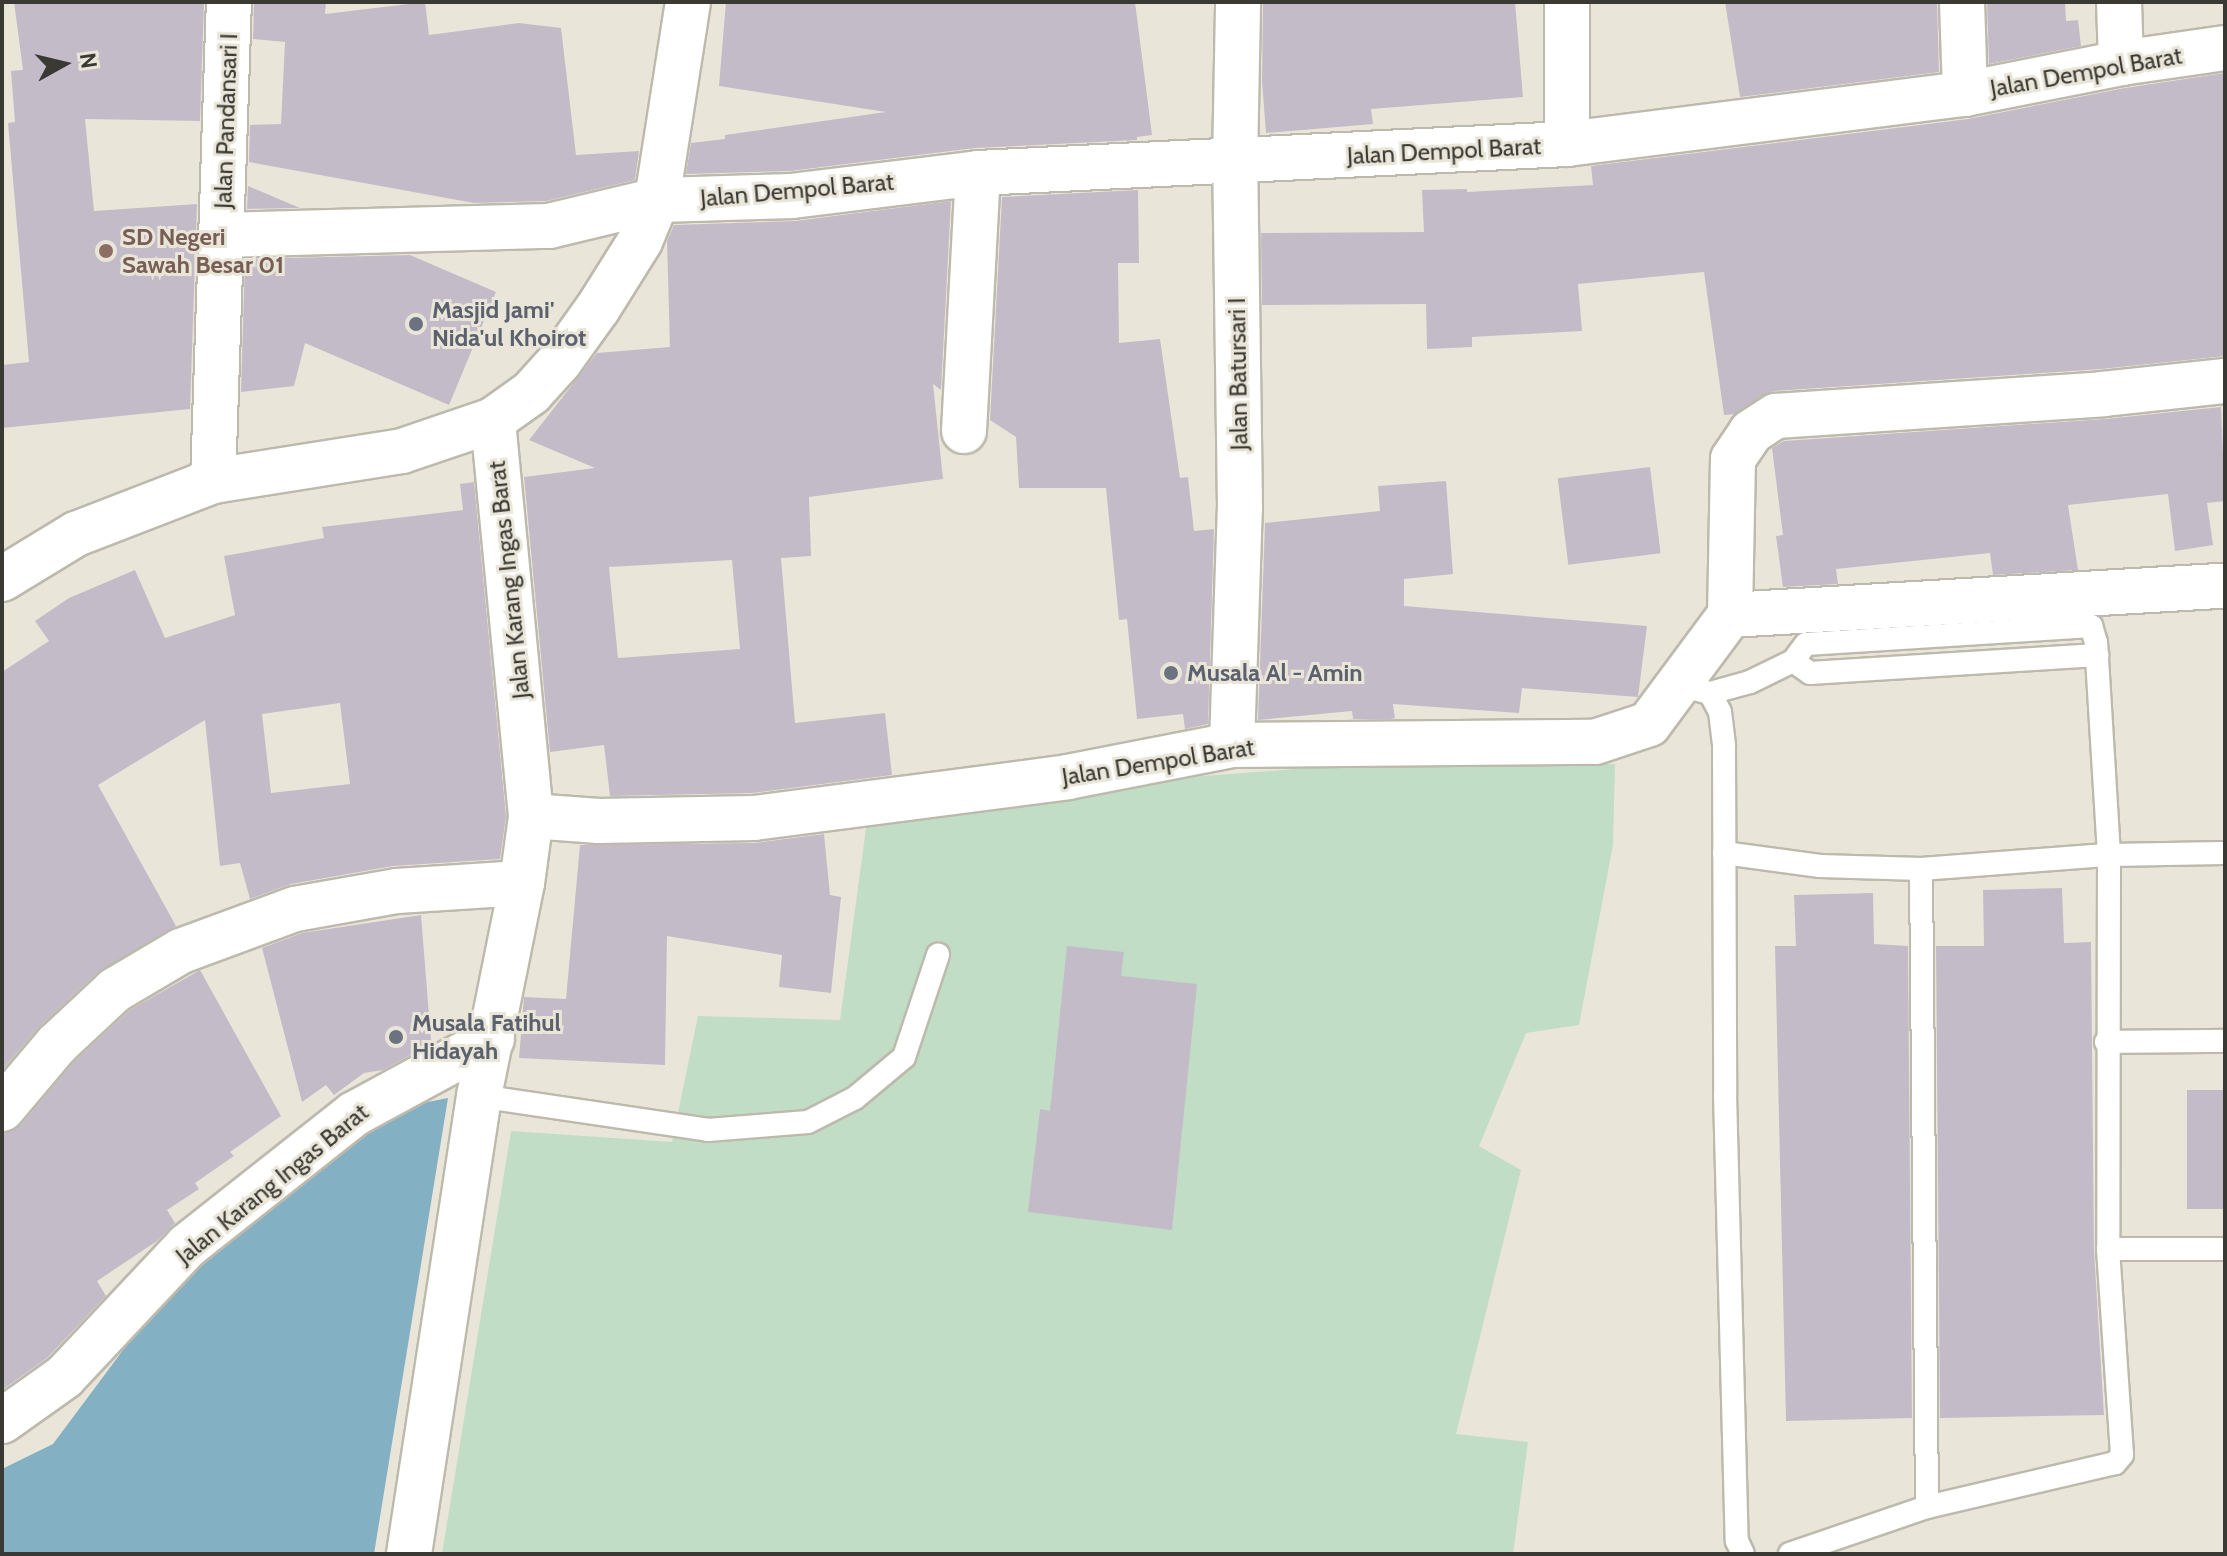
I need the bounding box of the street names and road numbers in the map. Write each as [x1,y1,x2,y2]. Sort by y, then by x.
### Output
street label: Jalan Pandansari I [209,33,243,209]
street label: Jalan Dempol Barat [1988,41,2184,103]
street label: Jalan Dempol Barat [1346,132,1542,170]
street label: Jalan Dempol Barat [699,167,895,213]
street label: Jalan Batursari I [1222,297,1254,451]
street label: Jalan Karang Ingas Barat [482,460,536,700]
street label: Jalan Dempol Barat [1060,733,1256,791]
street label: Jalan Karang Ingas Barat [170,1098,374,1270]

